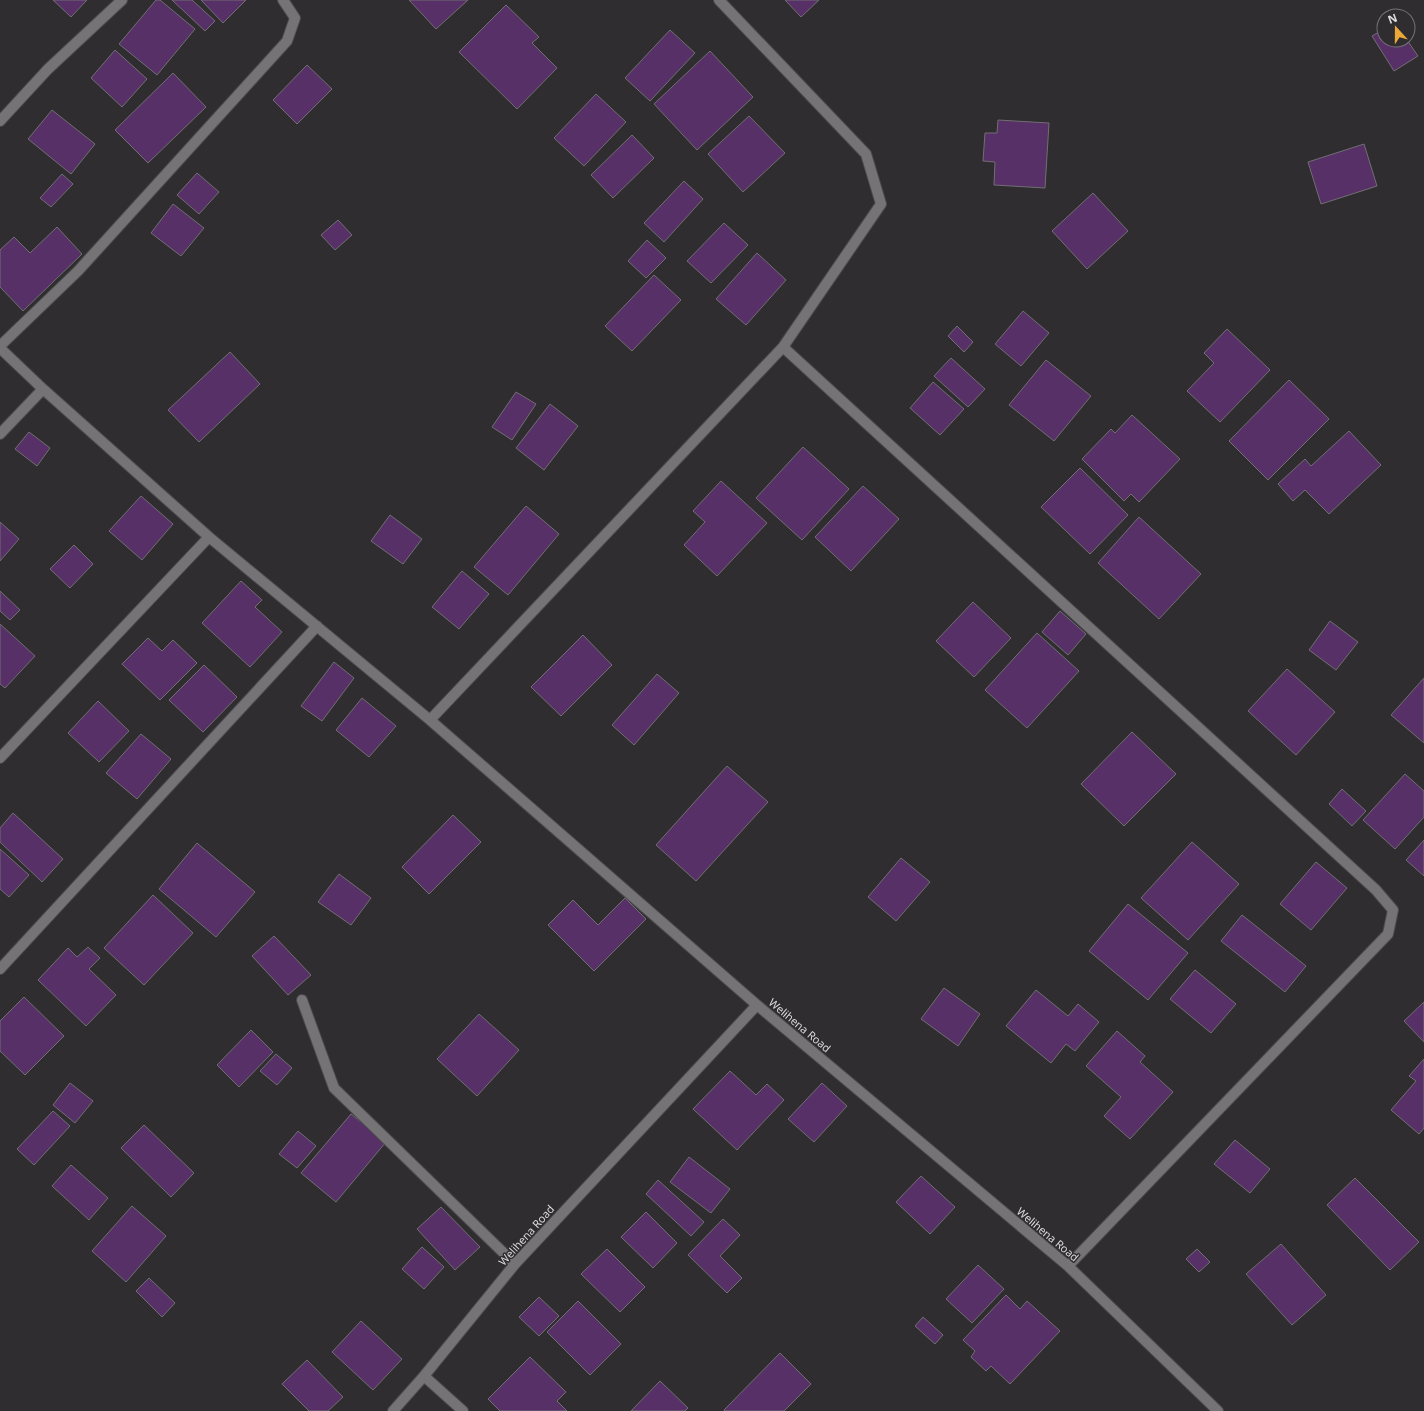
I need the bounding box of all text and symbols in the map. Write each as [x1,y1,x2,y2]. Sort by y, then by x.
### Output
north arrow [1376,8,1416,48]
text: N [1385,10,1399,27]
street label: Welihena Road [766,995,834,1055]
street label: Welihena Road [495,1201,557,1269]
street label: Welihena Road [1014,1204,1082,1264]

